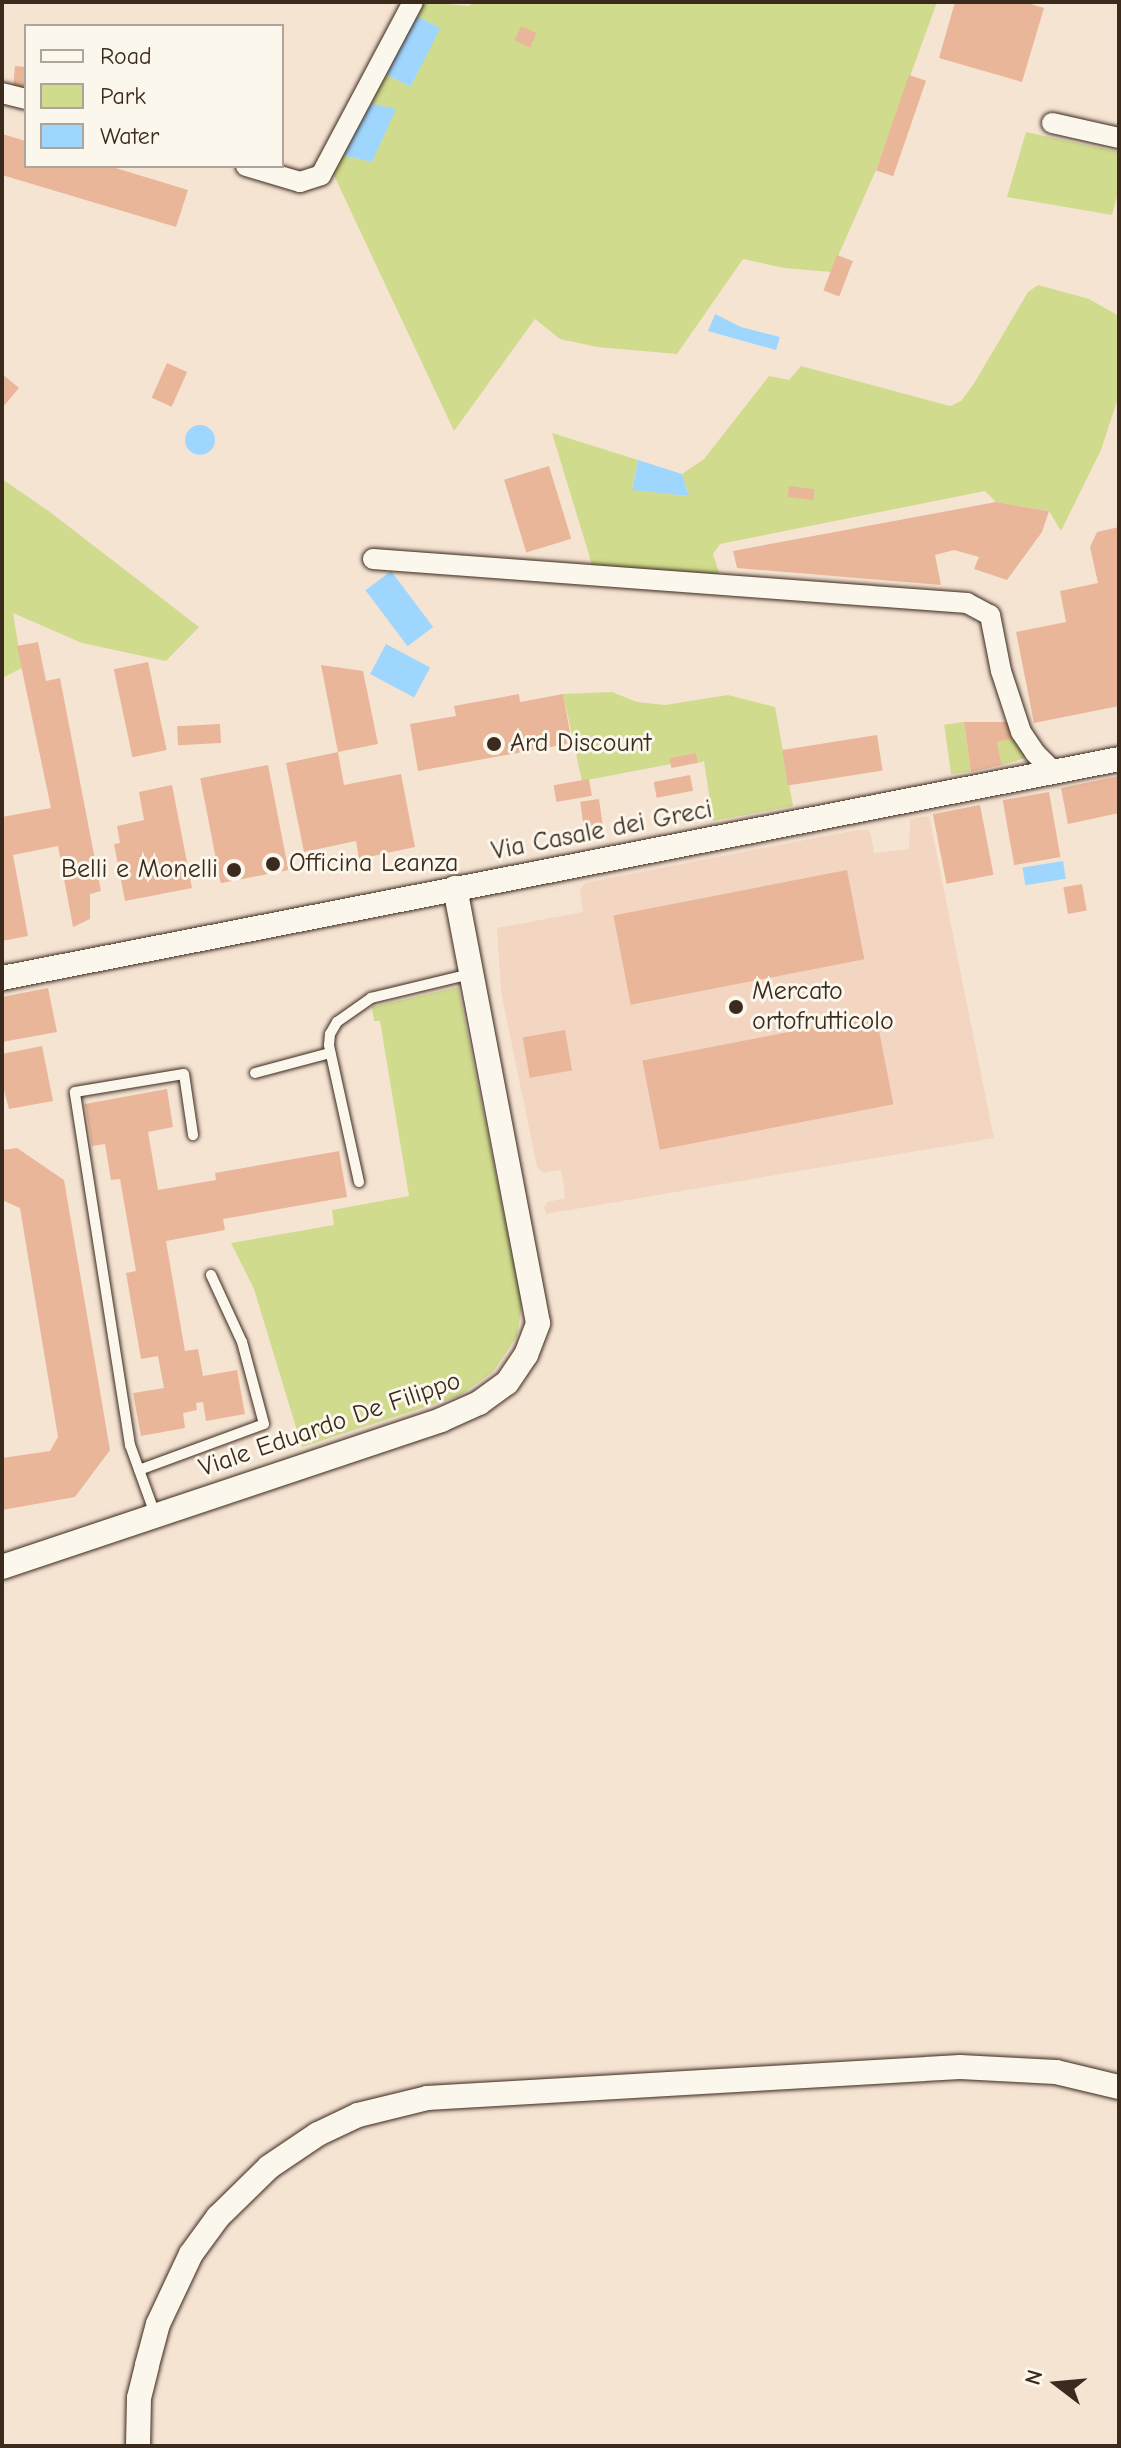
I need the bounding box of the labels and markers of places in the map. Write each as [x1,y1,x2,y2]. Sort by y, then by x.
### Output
place label: Ard Discount [510,728,651,760]
marker: Ard Discount [485,735,503,753]
place label: Officina Leanza [289,848,459,880]
place label: Belli e Monelli [61,854,218,886]
marker: Officina Leanza [264,855,282,873]
marker: Belli e Monelli [225,861,243,879]
place label: Mercato ortofrutticolo [752,976,894,1038]
marker: Mercato ortofrutticolo [727,998,745,1016]

